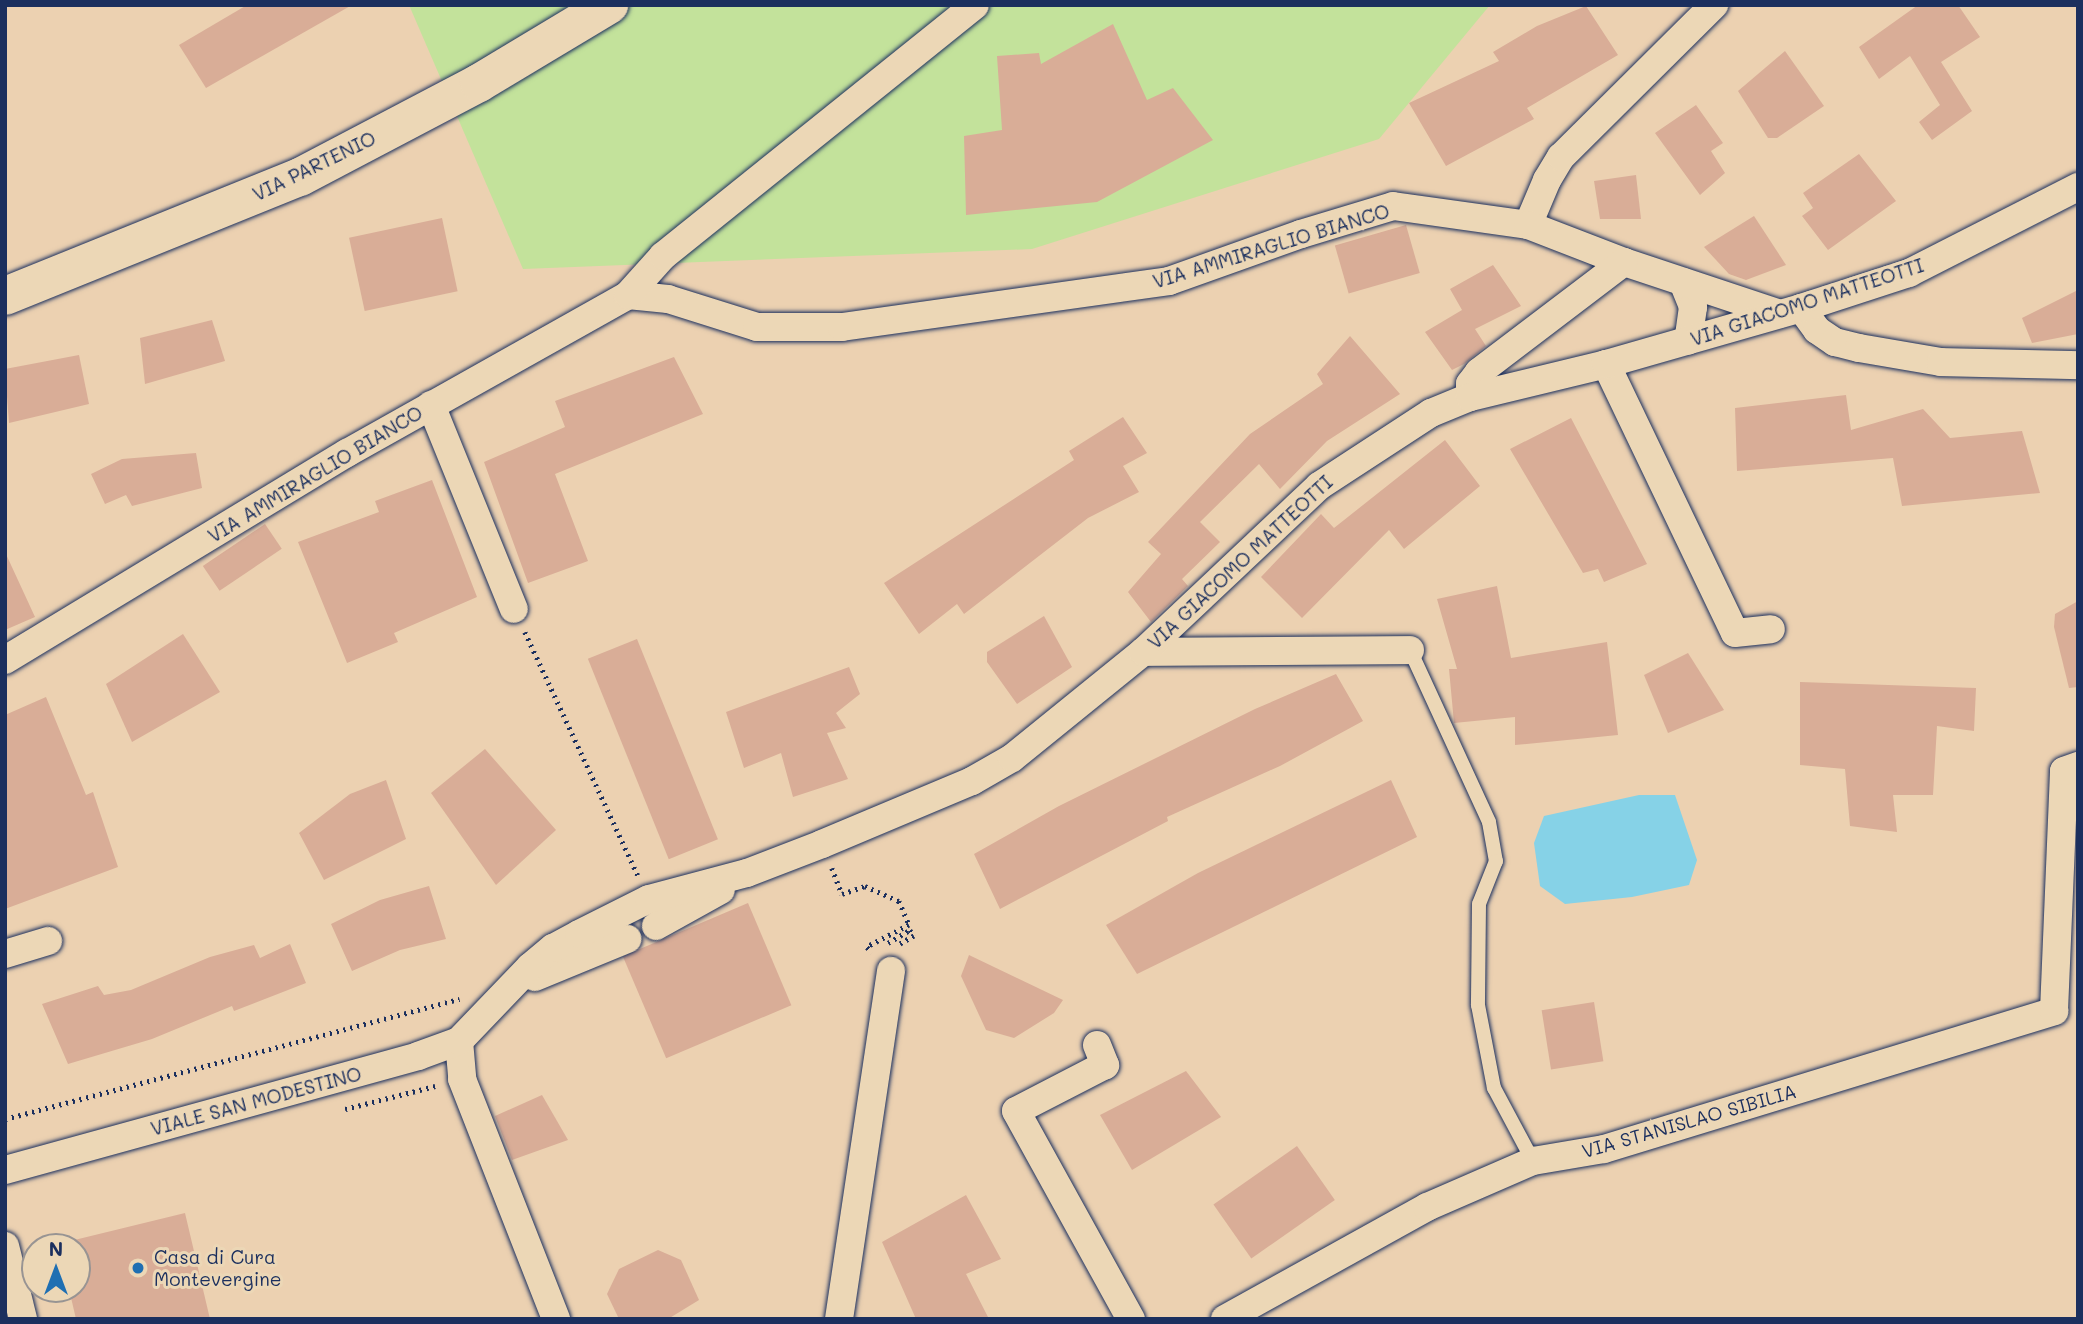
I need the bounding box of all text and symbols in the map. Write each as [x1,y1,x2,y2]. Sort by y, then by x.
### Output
street label: VIA PARTENIO [249,126,379,206]
street label: VIA AMMIRAGLIO BIANCO [1150,199,1392,293]
street label: VIA GIACOMO MATTEOTTI [1687,253,1927,351]
street label: VIA AMMIRAGLIO BIANCO [204,401,426,547]
street label: VIA GIACOMO MATTEOTTI [1143,470,1337,654]
street label: VIALE SAN MODESTINO [148,1062,364,1140]
street label: VIA STANISLAO SIBILIA [1579,1079,1799,1163]
north arrow [21,1233,91,1303]
text: N [49,1236,63,1261]
place label: Casa di Cura Montevergine [154,1246,282,1290]
marker: Casa di Cura Montevergine [128,1258,148,1278]

